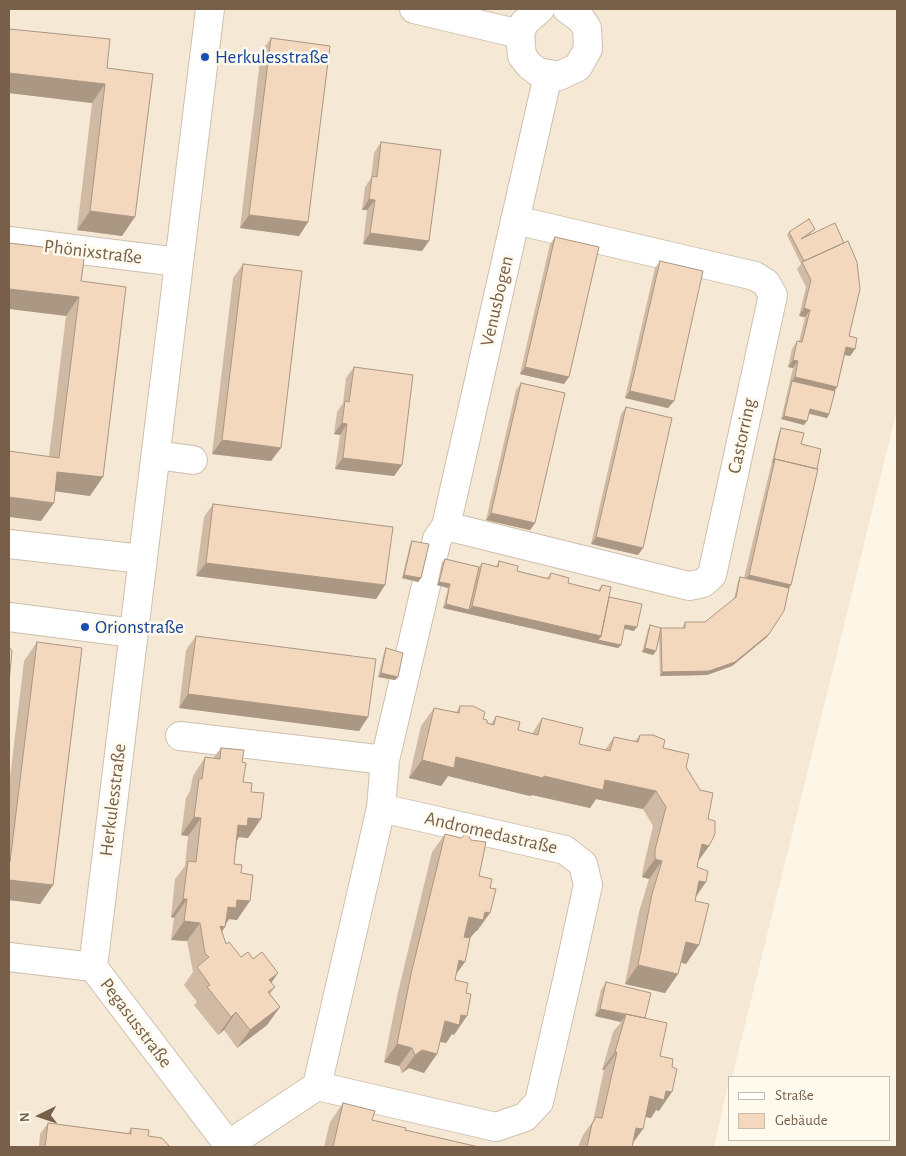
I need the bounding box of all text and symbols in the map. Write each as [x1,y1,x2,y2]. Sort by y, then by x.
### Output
place label: Herkulesstraße [215,46,328,68]
marker: Herkulesstraße [199,51,211,63]
street label: Phönixstraße [43,235,143,269]
street label: Venusbogen [476,254,518,348]
street label: Castorring [723,396,761,476]
place label: Orionstraße [95,616,184,638]
marker: Orionstraße [79,621,91,633]
street label: Herkulesstraße [95,742,131,858]
street label: Andromedastraße [422,807,560,859]
street label: Pegasusstraße [95,974,177,1072]
legend [728,1076,891,1141]
text: Straße [775,1088,814,1103]
north arrow [15,1091,65,1141]
text: N [18,1112,32,1122]
text: Gebäude [775,1113,828,1128]

